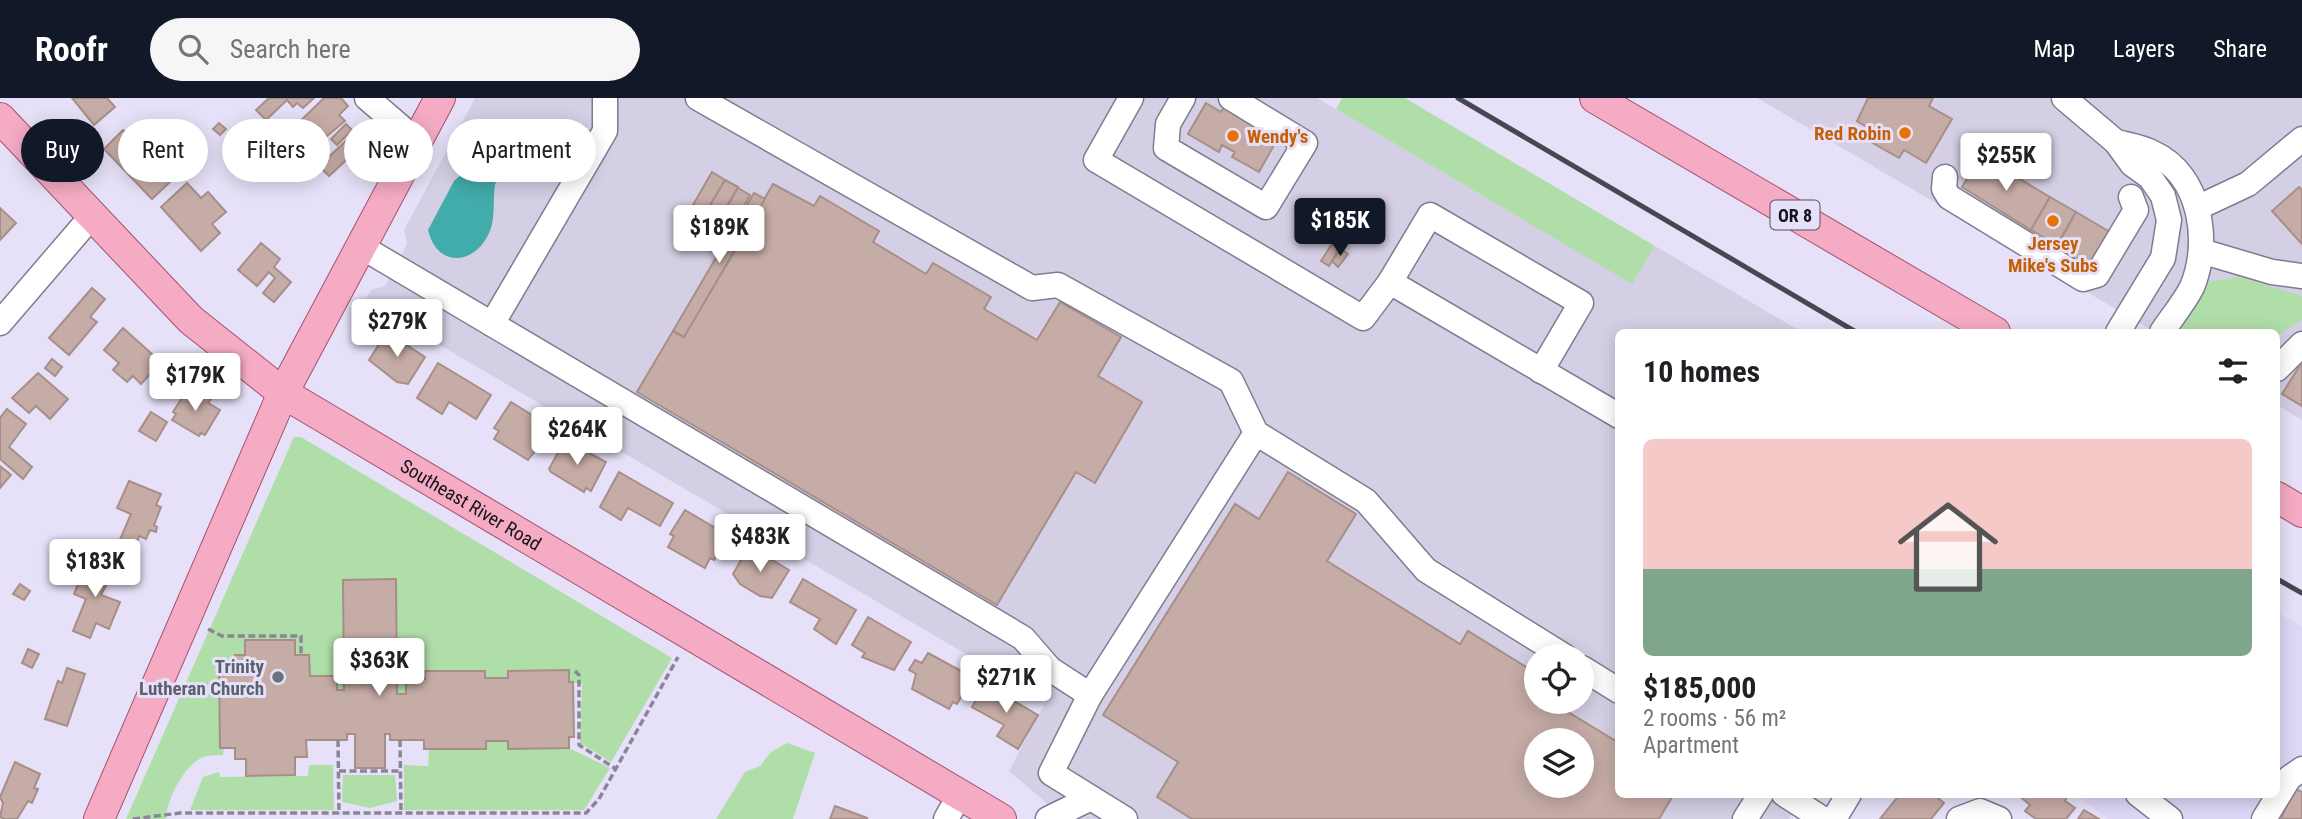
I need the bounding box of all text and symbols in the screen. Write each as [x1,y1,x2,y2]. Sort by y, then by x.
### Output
search box [150,18,640,81]
text: Roofr [35,30,108,69]
icon: search [174,30,212,68]
text: Search here [230,34,351,64]
text: Map [2034,35,2075,63]
text: Layers [2113,35,2175,63]
text: Share [2213,35,2267,63]
chip: Buy [21,119,104,182]
chip: Rent [118,119,208,182]
chip: Filters [222,119,330,182]
chip: New [344,119,433,182]
chip: Apartment [447,119,596,182]
place label: Red Robin [1814,122,1891,145]
place label: Wendy's [1247,125,1308,148]
marker: Red Robin [1897,125,1913,141]
marker: Wendy's [1225,128,1241,144]
pin: $255K [1957,134,2055,193]
text: $255K [1976,142,2036,169]
pin: $185K [1291,198,1389,258]
road number: OR 8 [1770,201,1820,230]
pin: $189K [670,206,768,265]
text: $185K [1310,207,1370,234]
marker: Jersey Mike's Subs [2045,213,2061,229]
text: $189K [689,214,749,241]
place label: Jersey Mike's Subs [2008,232,2098,277]
pin: $279K [348,300,446,359]
text: $279K [367,308,427,335]
icon: filters [2214,352,2252,390]
pin: $179K [146,354,244,413]
text: 10 homes [1643,354,1760,389]
text: $179K [165,362,225,389]
pin: $264K [528,408,626,467]
text: $264K [547,416,607,443]
street label: Southeast River Road [396,454,546,555]
icon: home [1885,484,2011,610]
pin: $483K [711,514,809,574]
text: $483K [730,523,790,550]
pin: $183K [46,540,144,599]
text: $183K [65,548,125,575]
pin: $363K [330,638,428,698]
map controls [1524,644,1594,798]
button: locate [1524,644,1594,714]
text: $363K [349,647,409,674]
place label: Trinity Lutheran Church [139,655,265,700]
pin: $271K [957,656,1055,715]
text: $271K [976,664,1036,691]
marker: Trinity Lutheran Church [270,669,286,685]
text: $185,000 [1643,670,1756,705]
text: 2 rooms · 56 m² [1643,705,1786,732]
button: layers [1524,728,1594,798]
text: Apartment [1643,732,1739,759]

